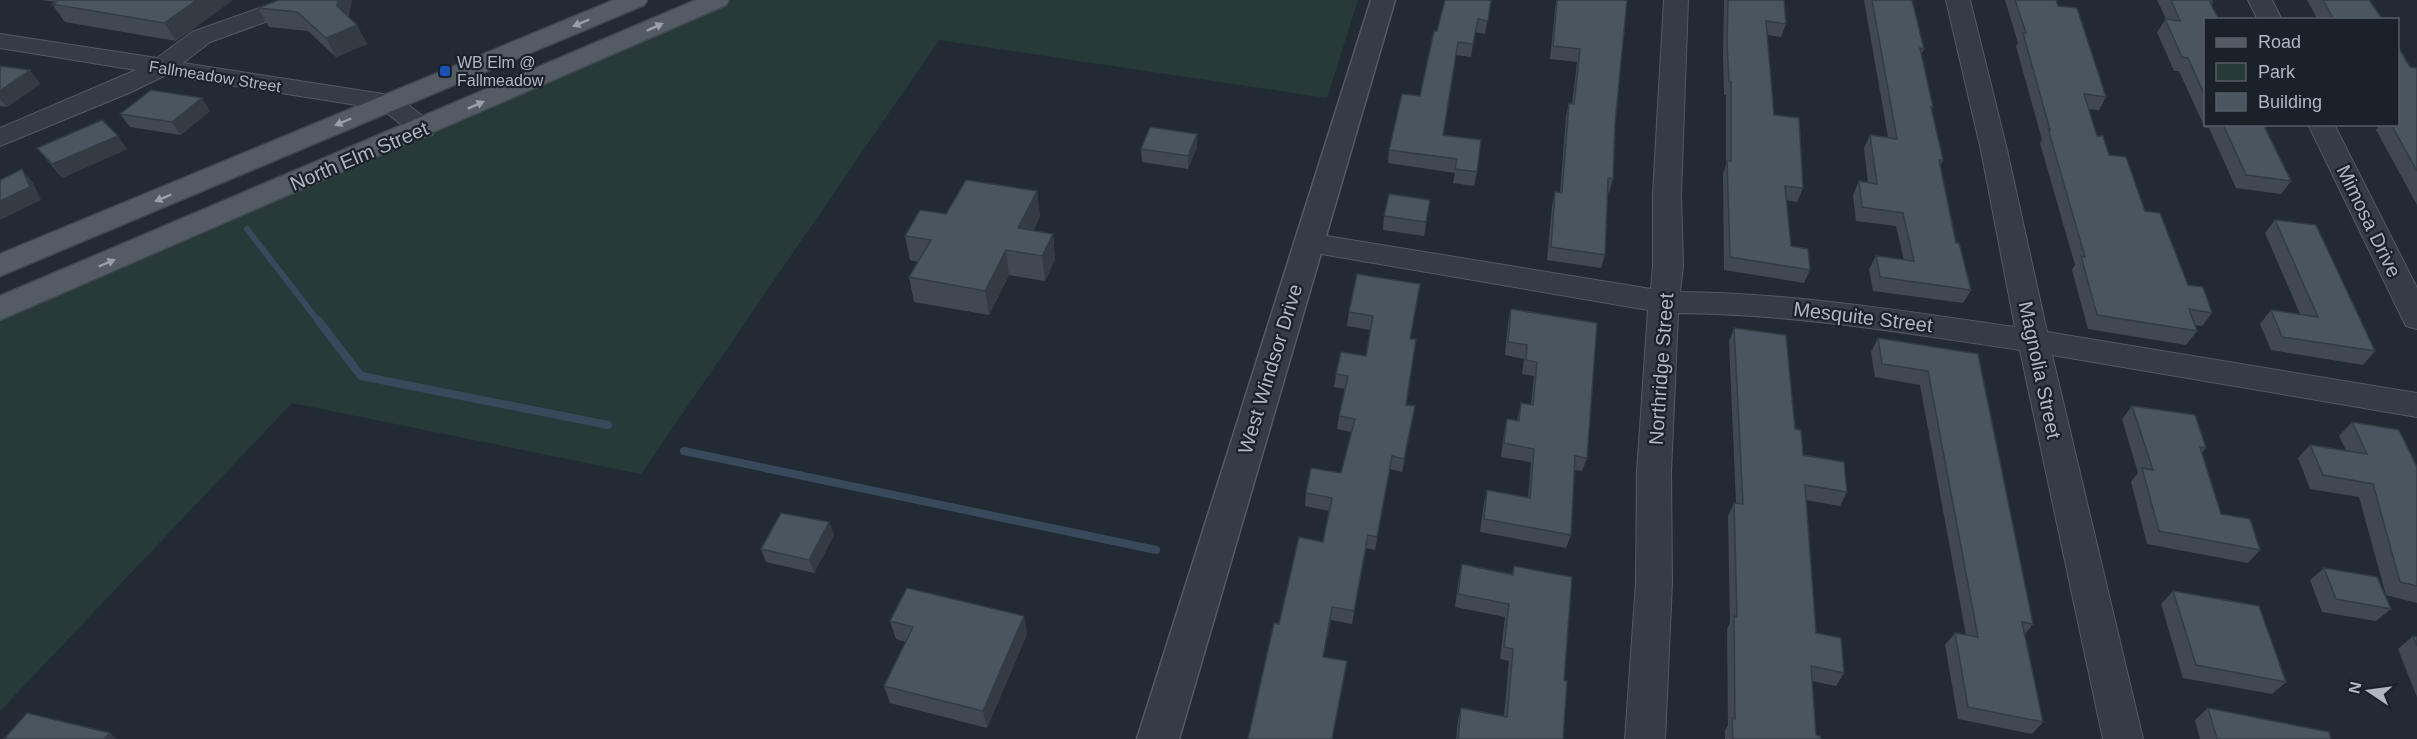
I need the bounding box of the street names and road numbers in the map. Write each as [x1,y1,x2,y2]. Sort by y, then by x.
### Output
street label: Fallmeadow Street [148,58,283,95]
street label: North Elm Street [287,117,432,195]
street label: Mimosa Drive [2332,161,2406,281]
street label: West Windsor Drive [1234,281,1306,457]
street label: Northridge Street [1645,292,1677,446]
street label: Mesquite Street [1792,298,1934,337]
street label: Magnolia Street [2015,299,2065,441]

